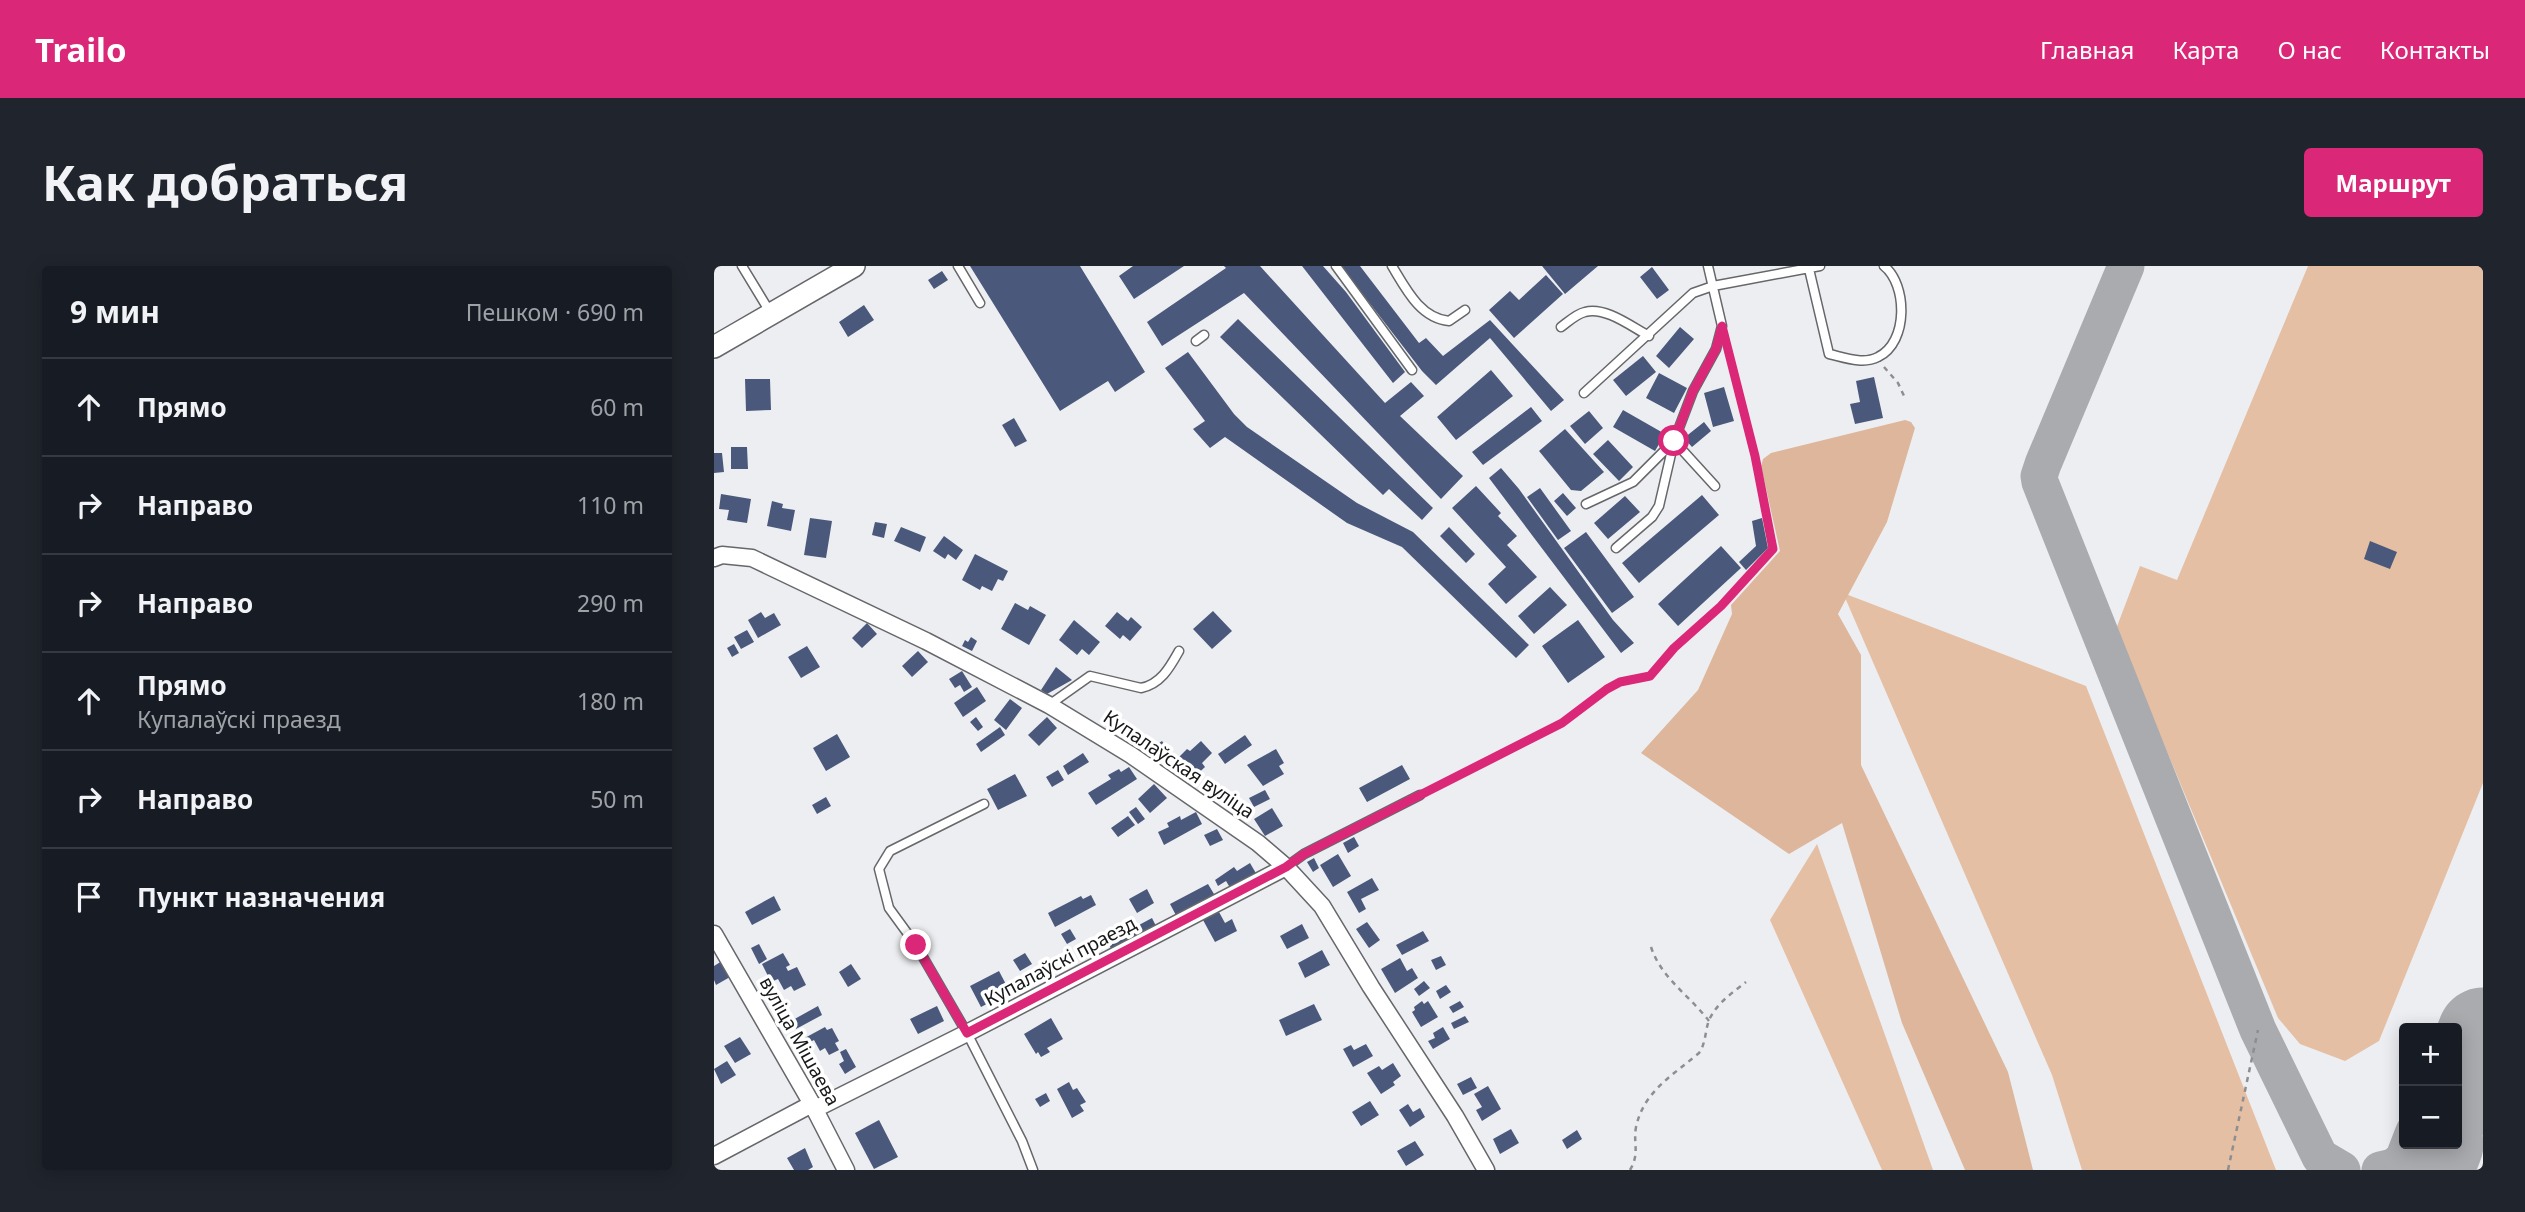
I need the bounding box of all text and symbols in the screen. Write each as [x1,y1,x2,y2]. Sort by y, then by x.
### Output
text: Trailo [35,27,127,72]
text: Главная [2040,33,2134,66]
text: Карта [2172,33,2239,66]
text: О нас [2277,33,2342,66]
text: Контакты [2380,33,2490,66]
button: Маршрут [2304,148,2483,217]
text: Как добраться [42,149,408,215]
text: 9 мин [70,291,160,332]
text: Пешком · 690 m [466,296,644,328]
icon: ahead [70,388,108,426]
text: Прямо [137,389,227,425]
text: 60 m [590,391,644,423]
route start [1658,425,1689,456]
icon: right [70,486,108,524]
text: Направо [137,487,253,523]
text: 110 m [577,489,644,521]
icon: right [70,584,108,622]
text: Направо [137,585,253,621]
text: 290 m [577,587,644,619]
text: Прямо [137,667,227,703]
icon: ahead [70,682,108,720]
text: 180 m [577,685,644,717]
text: Купалаўскі праезд [137,703,341,735]
street label: Купалаўская вуліца [1098,704,1260,824]
icon: right [70,780,108,818]
text: Направо [137,781,253,817]
text: 50 m [590,783,644,815]
icon: arrive [70,878,108,916]
text: Пункт назначения [137,879,385,915]
street label: Купалаўскі праезд [980,910,1141,1012]
route end [900,929,931,960]
street label: вуліца Мішаева [754,972,846,1110]
map controls [2399,1023,2462,1149]
button: + [2399,1023,2462,1086]
button: − [2399,1086,2462,1149]

